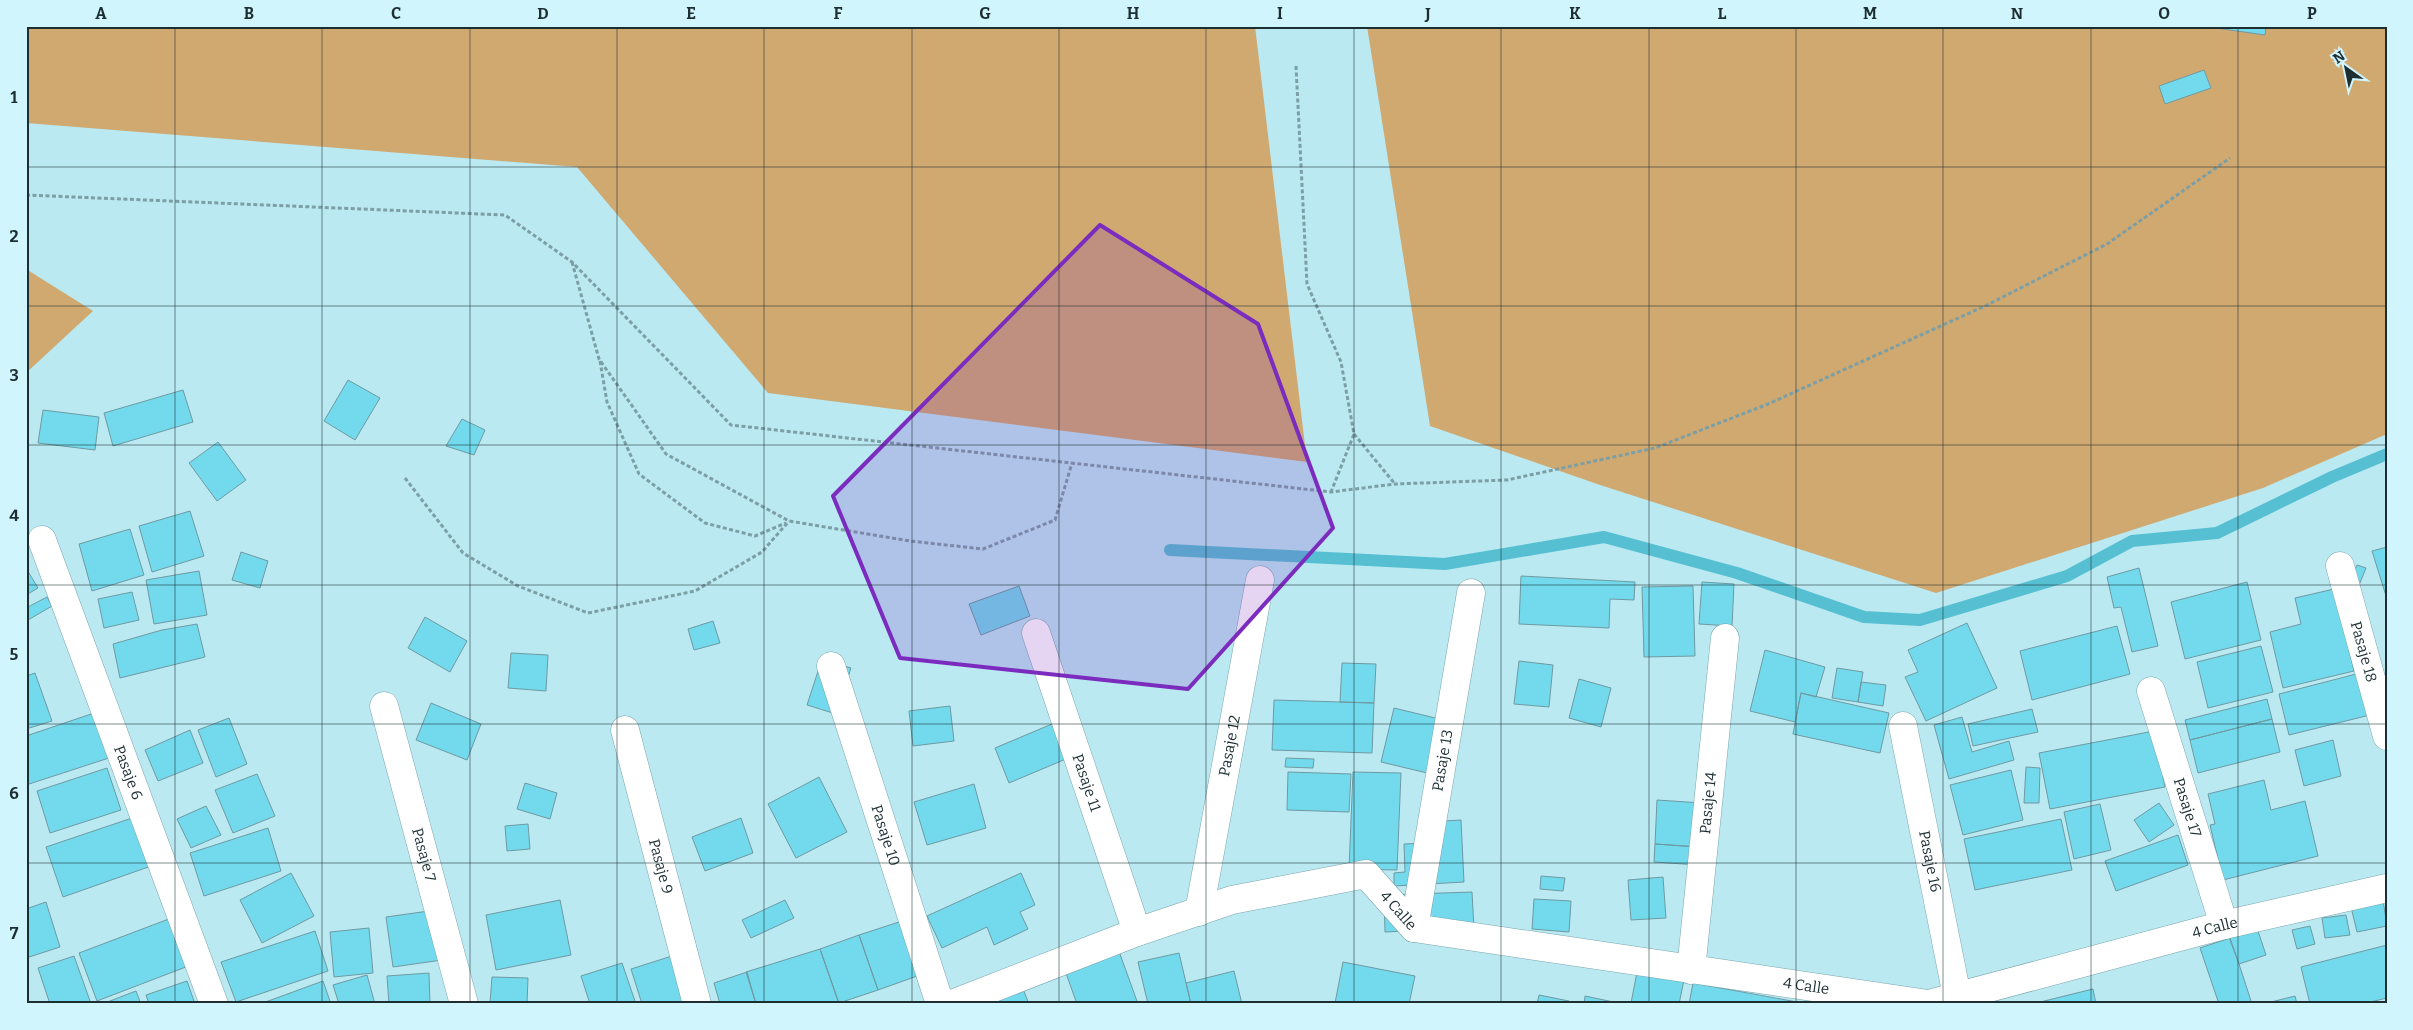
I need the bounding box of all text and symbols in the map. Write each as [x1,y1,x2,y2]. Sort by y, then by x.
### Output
text: A [95,4,107,23]
text: B [244,4,254,23]
text: C [391,4,401,23]
text: D [537,4,549,23]
text: E [686,4,696,23]
text: F [834,4,843,23]
text: G [979,4,991,23]
text: H [1127,4,1140,23]
text: I [1277,4,1283,23]
text: J [1424,4,1431,23]
text: K [1569,4,1581,23]
text: L [1718,4,1727,23]
text: M [1863,4,1877,23]
text: N [2011,4,2023,23]
text: O [2158,4,2170,23]
text: P [2307,4,2317,23]
north arrow [2320,42,2370,92]
text: N [2330,47,2349,68]
text: 1 [11,88,18,107]
text: 2 [9,227,19,246]
text: 3 [9,366,19,385]
text: 4 [9,506,19,525]
street label: Pasaje 18 [2347,619,2381,684]
text: 5 [10,645,19,664]
street label: Pasaje 12 [1215,714,1244,778]
street label: Pasaje 13 [1428,728,1457,793]
street label: Pasaje 6 [110,743,146,802]
street label: Pasaje 11 [1068,752,1105,814]
street label: Pasaje 14 [1696,771,1720,835]
street label: Pasaje 17 [2170,776,2205,840]
text: 6 [9,784,19,803]
street label: Pasaje 10 [867,803,904,868]
street label: Pasaje 7 [408,826,440,884]
street label: Pasaje 16 [1915,829,1945,894]
street label: Pasaje 9 [645,837,677,896]
street label: 4 Calle [1376,887,1420,934]
street label: 4 Calle [2190,913,2239,942]
text: 7 [10,924,19,943]
street label: 4 Calle [1782,974,1830,998]

